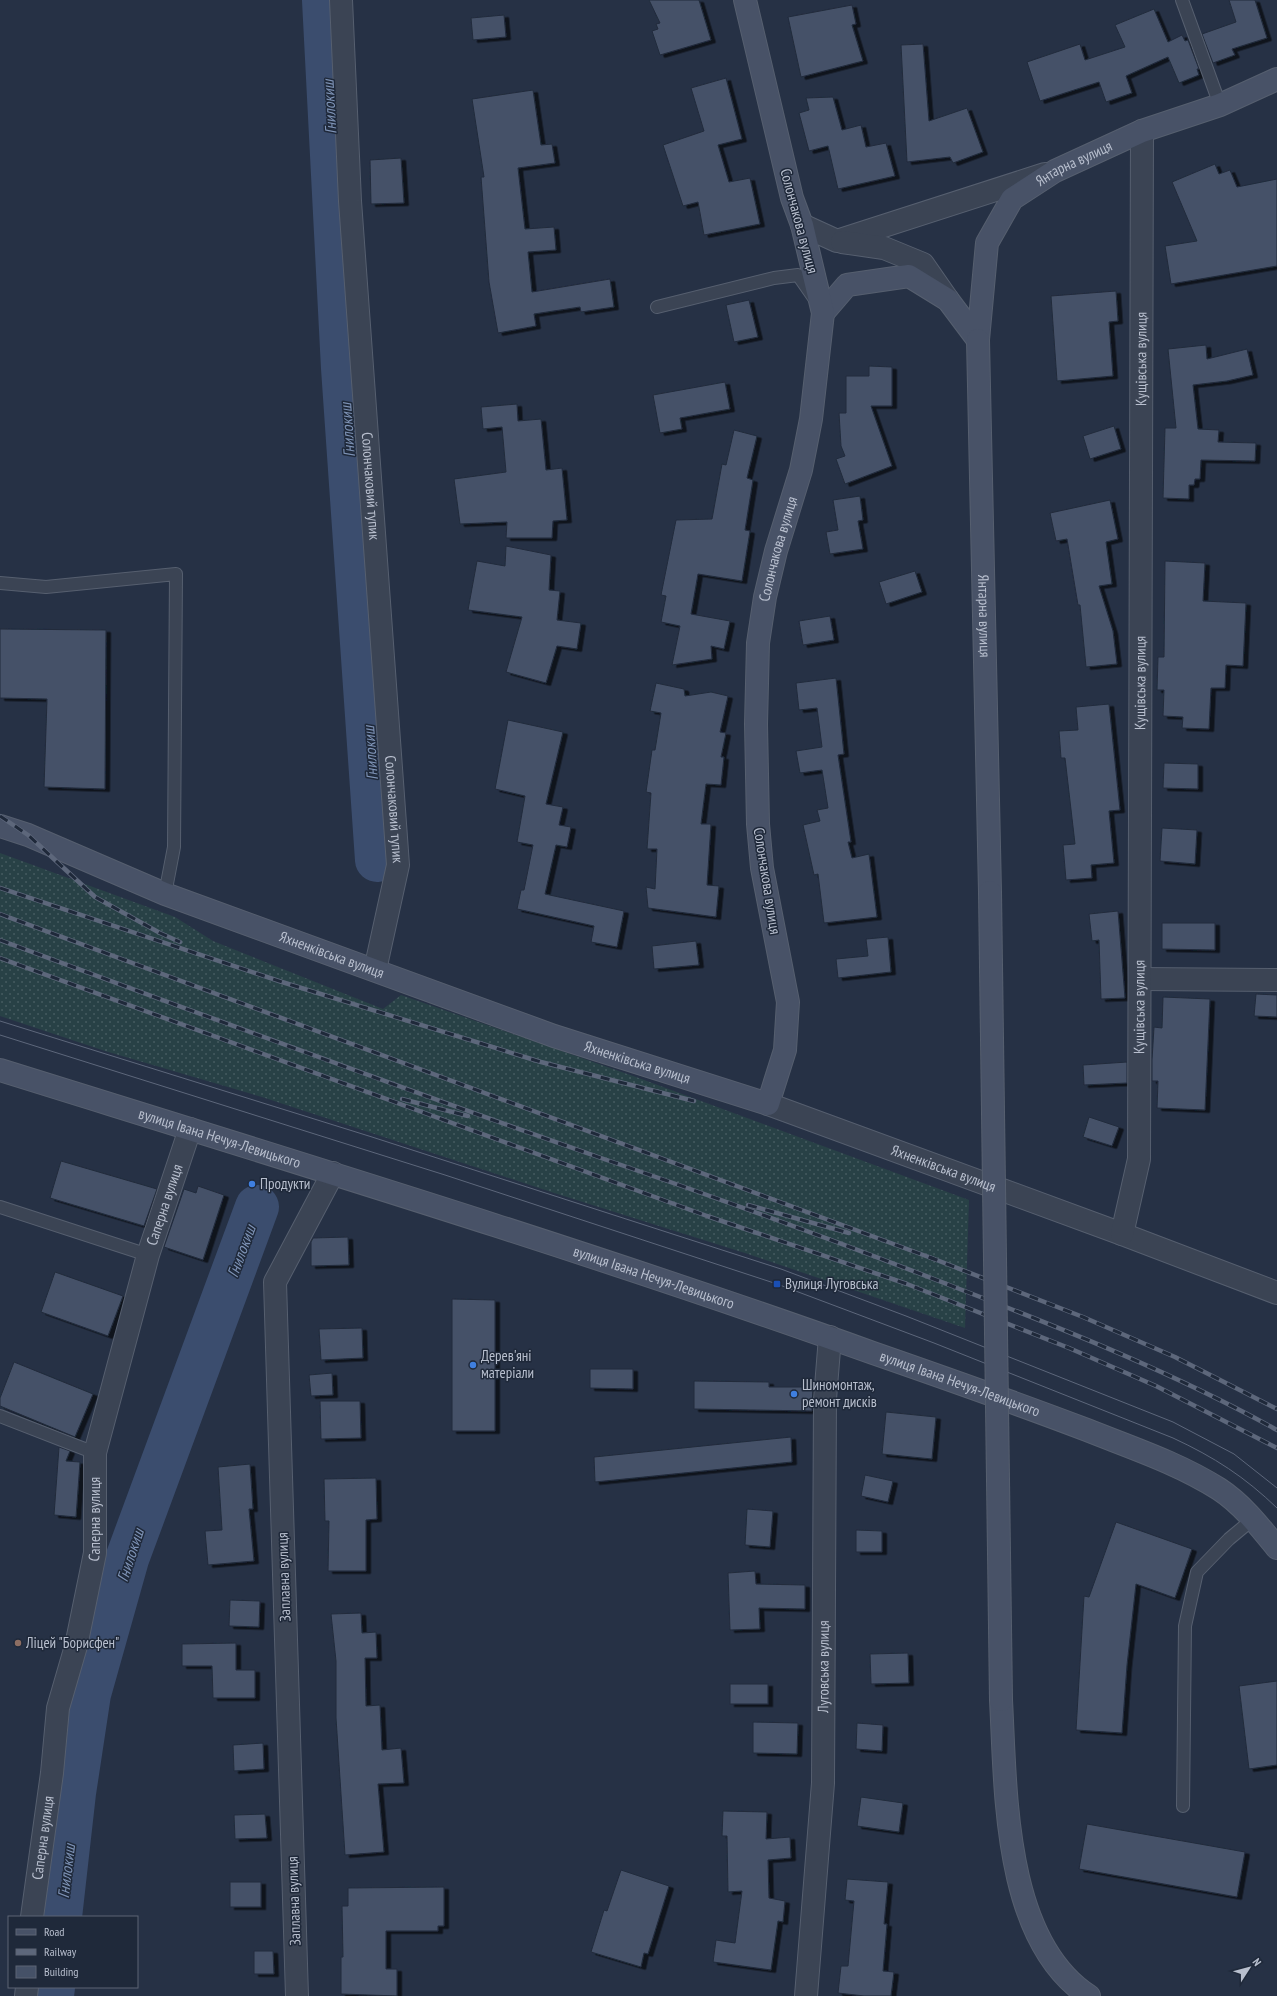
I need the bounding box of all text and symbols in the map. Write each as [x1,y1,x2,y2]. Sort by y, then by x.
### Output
water label: Гнилокиш [318,78,340,135]
street label: Янтарна вулиця [1032,136,1115,190]
street label: Солончакова вулиця [776,166,823,276]
street label: Кущівська вулиця [1131,312,1150,406]
water label: Гнилокиш [335,401,359,458]
street label: Солончаковий тупик [358,432,384,541]
street label: Солончакова вулиця [754,494,801,603]
street label: Янтарна вулиця [974,574,995,658]
street label: Кущівська вулиця [1130,636,1150,730]
water label: Гнилокиш [358,724,382,781]
street label: Солончаковий тупик [381,755,408,864]
street label: Солончакова вулиця [750,826,785,936]
street label: Яхненківська вулиця [277,927,387,982]
street label: Кущівська вулиця [1129,960,1149,1054]
street label: Яхненківська вулиця [582,1036,693,1088]
street label: вулиця Івана Нечуя-Левицького [136,1104,303,1172]
street label: Яхненківська вулиця [889,1140,999,1196]
street label: Саперна вулиця [142,1161,187,1248]
place label: Продукти [260,1174,310,1193]
marker: Продукти [247,1179,257,1189]
water label: Гнилокиш [222,1221,260,1280]
street label: вулиця Івана Нечуя-Левицького [571,1241,737,1313]
place label: Вулиця Луговська [785,1274,879,1293]
marker: Вулиця Луговська [772,1279,782,1289]
place label: Дерев'янi матерiали [481,1346,534,1382]
street label: вулиця Івана Нечуя-Левицького [878,1346,1043,1421]
marker: Дерев'янi матерiали [468,1360,478,1370]
place label: Шиномонтаж, ремонт дисків [802,1375,877,1411]
marker: Шиномонтаж, ремонт дисків [789,1389,799,1399]
street label: Саперна вулиця [84,1477,104,1563]
water label: Гнилокиш [112,1525,148,1584]
street label: Заплавна вулиця [272,1532,295,1622]
street label: Луговська вулиця [813,1620,833,1714]
place label: Ліцей "Борисфен" [25,1633,119,1652]
marker: Ліцей "Борисфен" [13,1638,23,1648]
street label: Саперна вулиця [27,1794,58,1881]
water label: Гнилокиш [53,1841,79,1899]
street label: Заплавна вулиця [282,1856,305,1946]
legend [8,1916,138,1988]
text: Road [44,1924,64,1939]
text: Railway [44,1944,77,1959]
north arrow [1229,1948,1269,1988]
text: N [1250,1956,1265,1969]
text: Building [44,1964,79,1979]

